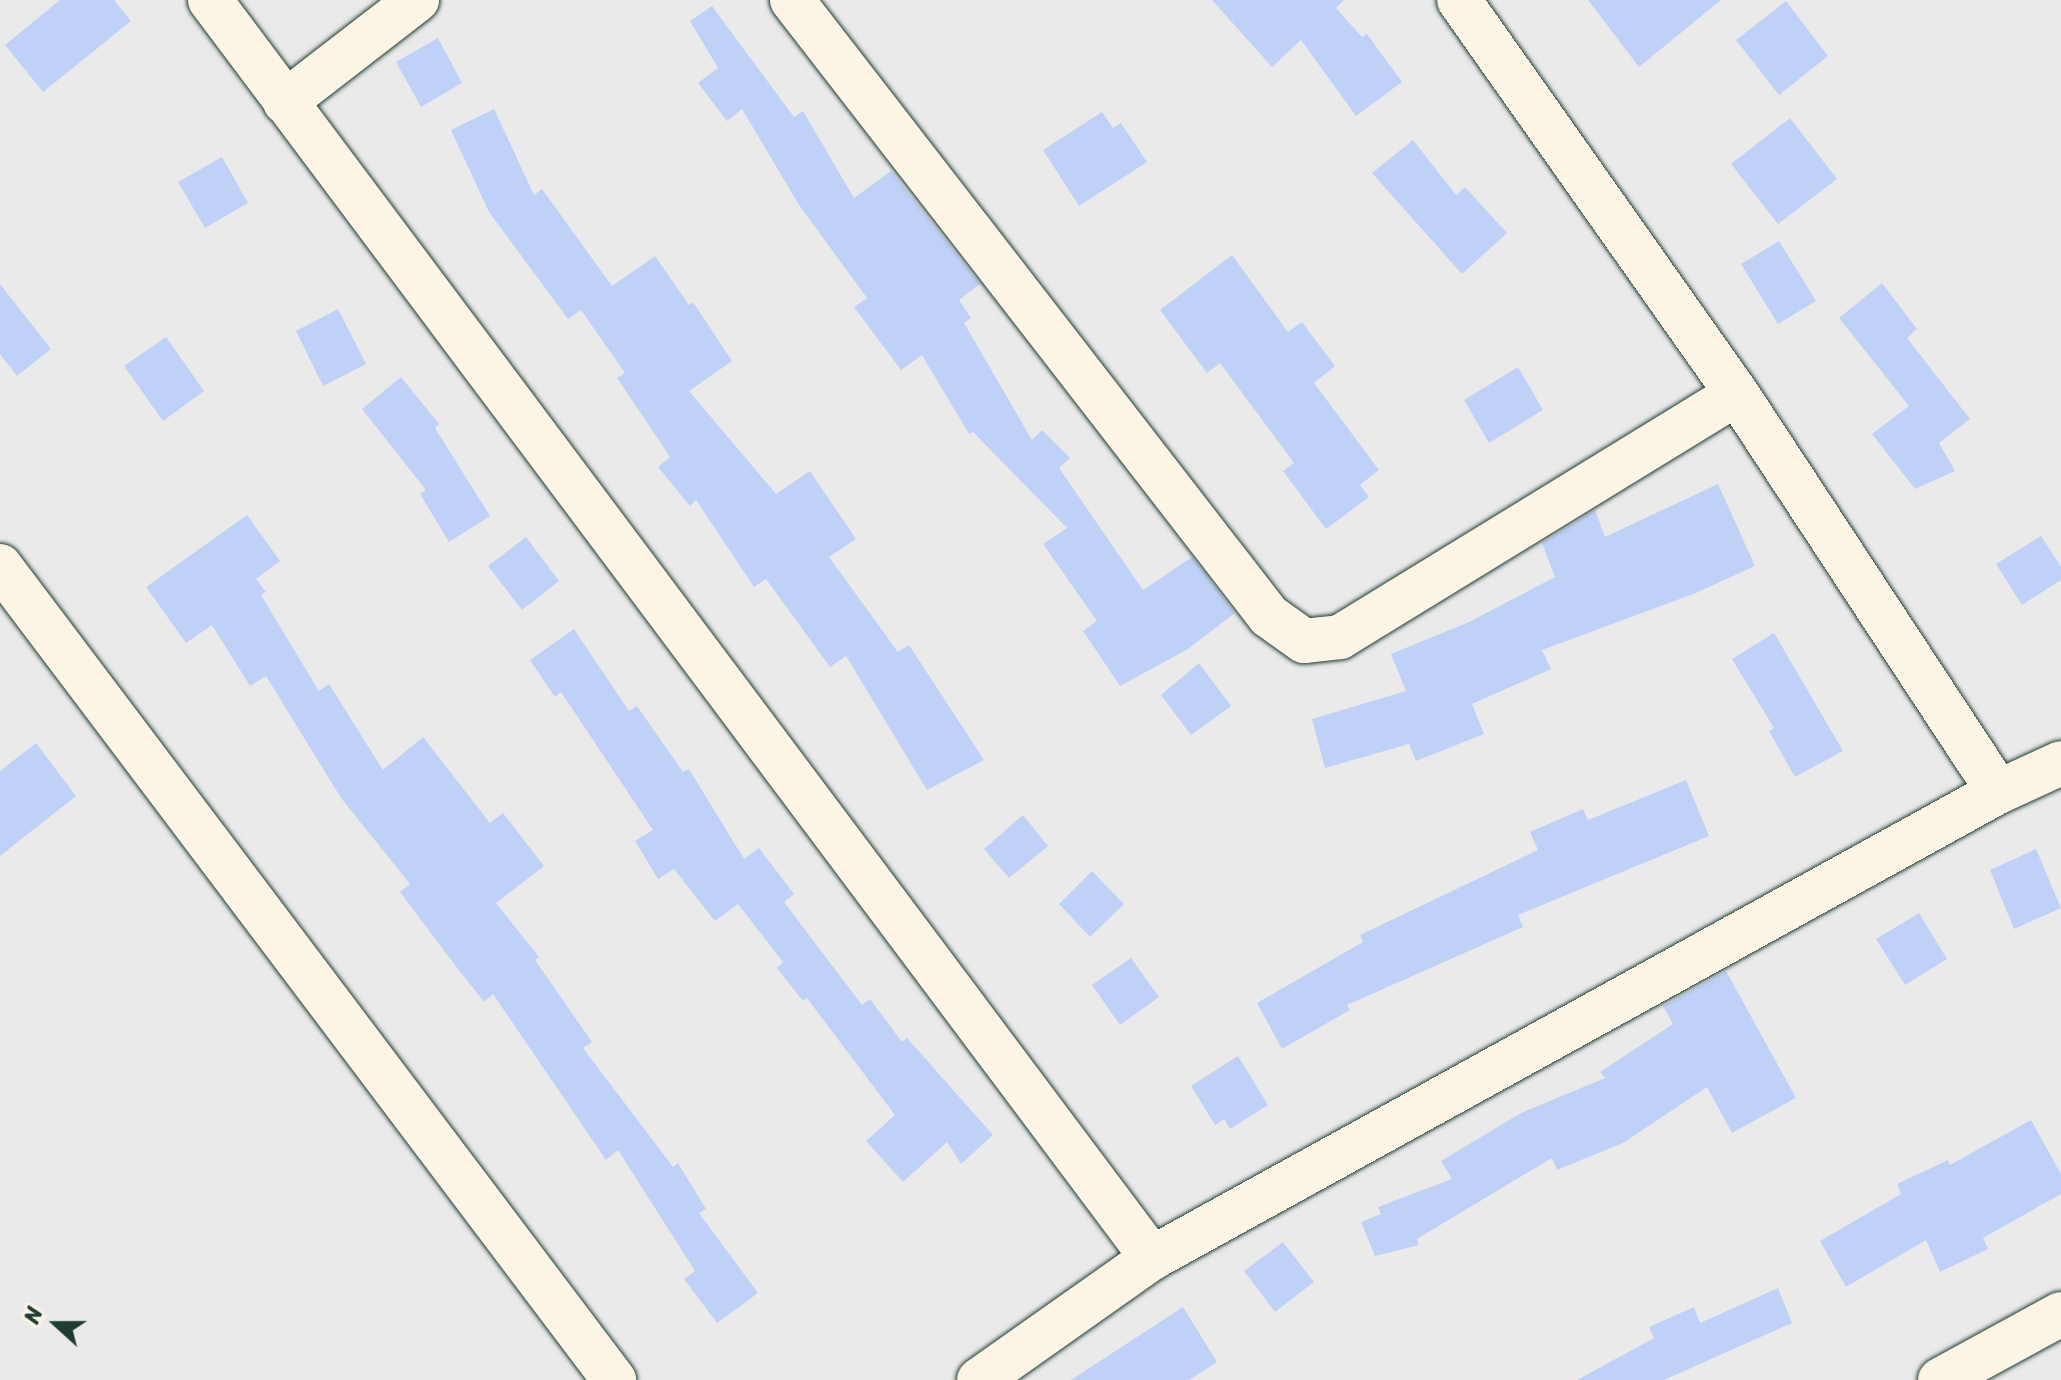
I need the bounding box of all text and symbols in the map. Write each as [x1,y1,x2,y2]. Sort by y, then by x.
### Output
north arrow [16,1284,96,1364]
text: N [12,1301,54,1329]

